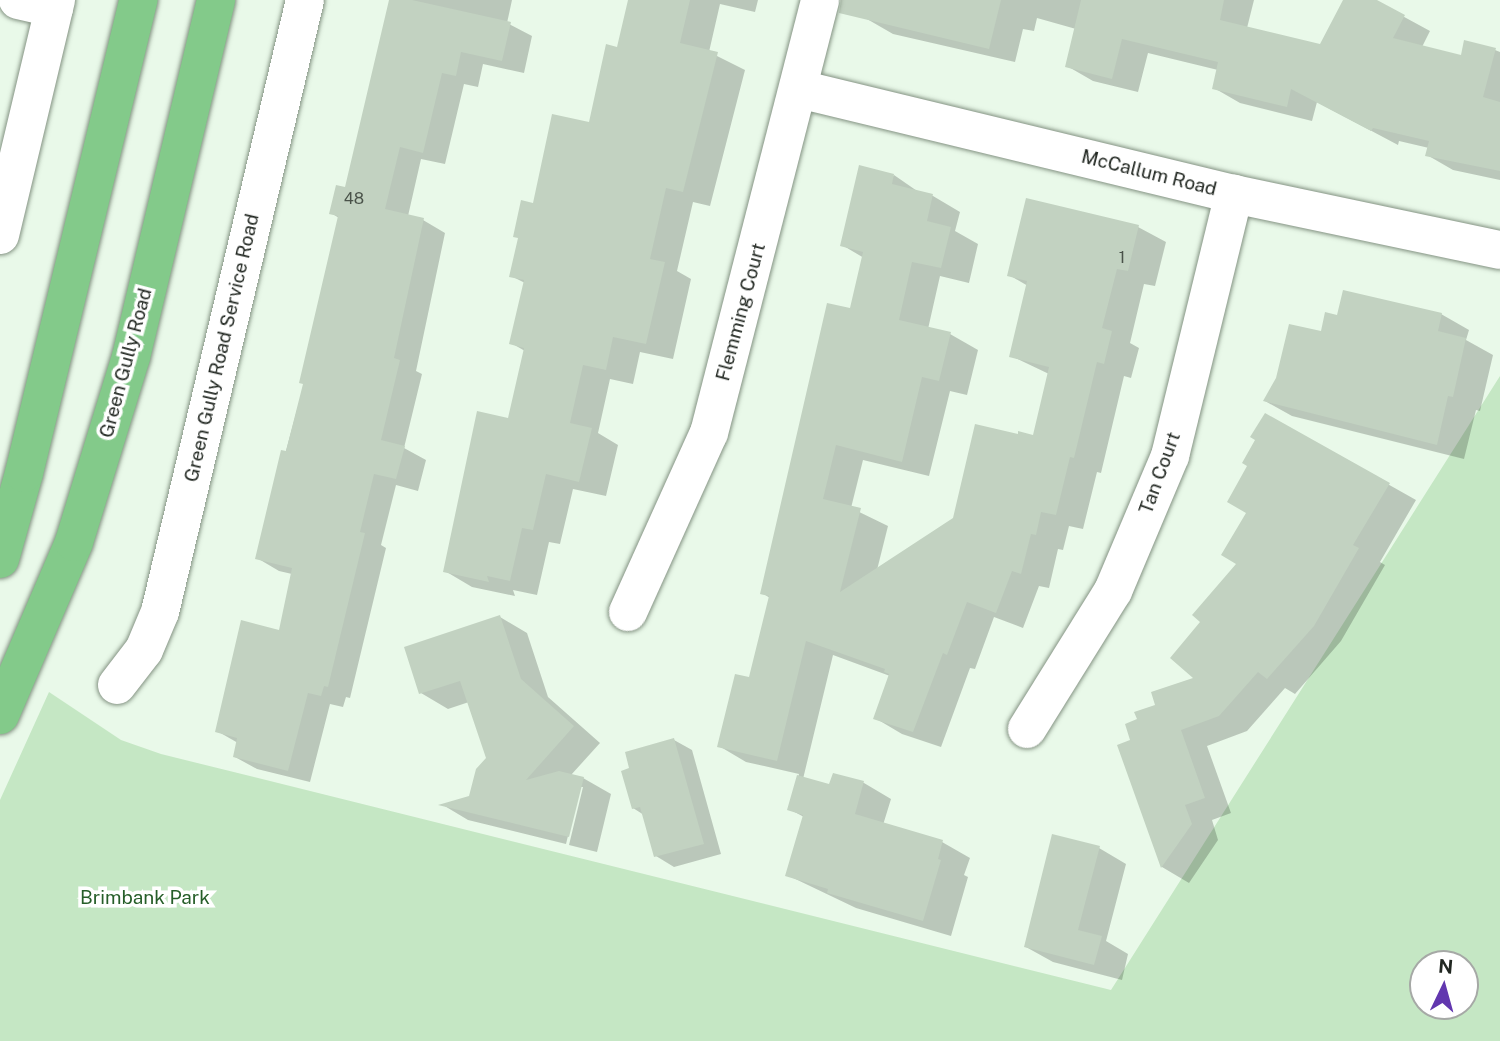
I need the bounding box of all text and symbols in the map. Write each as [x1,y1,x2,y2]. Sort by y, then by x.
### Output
street label: McCallum Road [1079,145,1219,201]
house number: 48 [344,189,364,209]
street label: Green Gully Road Service Road [180,212,264,484]
street label: Flemming Court [712,241,770,383]
house number: 1 [1119,248,1125,268]
street label: Green Gully Road [95,286,157,440]
street label: Tan Court [1135,429,1185,517]
park label: Brimbank Park [80,887,210,909]
north arrow [1409,950,1479,1020]
text: N [1437,954,1454,978]

